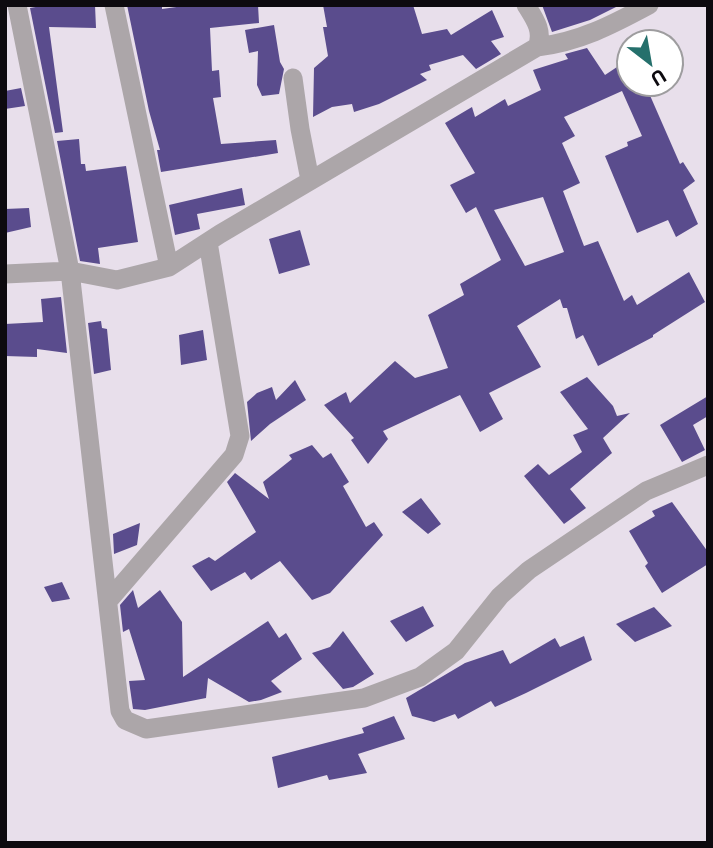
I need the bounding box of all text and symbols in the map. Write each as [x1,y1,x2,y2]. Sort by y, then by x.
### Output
north arrow [615,28,685,98]
text: U [647,65,670,91]

